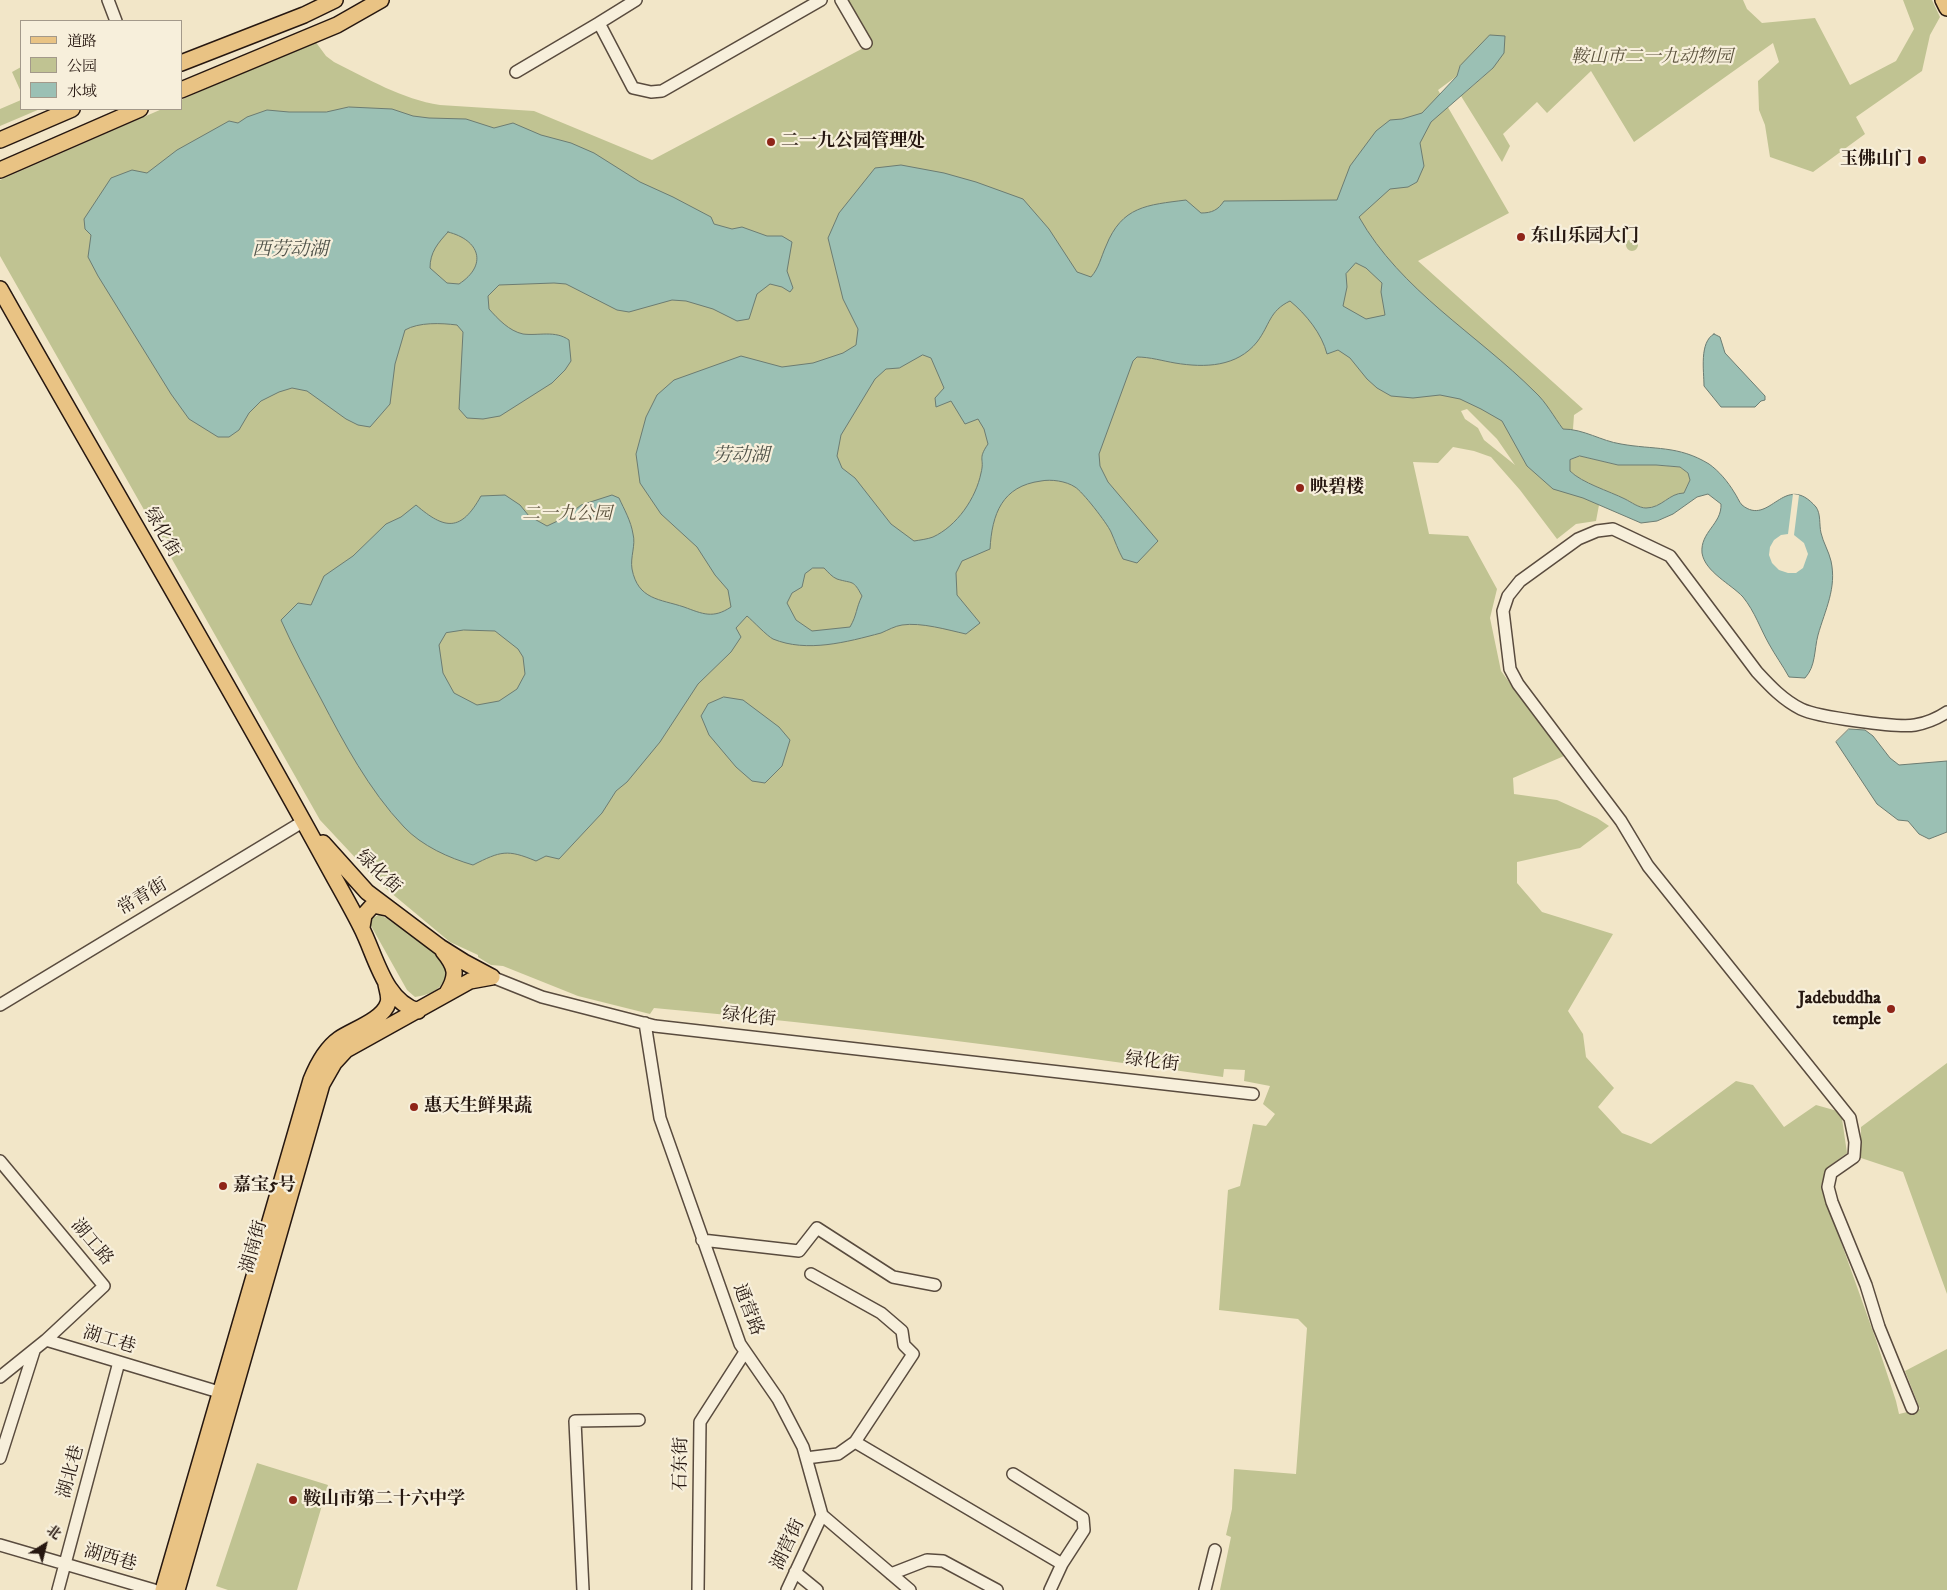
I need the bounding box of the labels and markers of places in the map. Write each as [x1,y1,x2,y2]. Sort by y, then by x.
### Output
place label: 二一九公园管理处 [781,131,925,153]
marker: 二一九公园管理处 [765,136,777,148]
place label: 玉佛山门 [1840,149,1912,171]
marker: 玉佛山门 [1916,154,1928,166]
place label: 东山乐园大门 [1531,226,1639,248]
marker: 东山乐园大门 [1515,231,1527,243]
place label: 映碧楼 [1310,477,1364,499]
marker: 映碧楼 [1294,482,1306,494]
place label: Jadebuddha temple [1798,988,1881,1030]
marker: Jadebuddha temple [1885,1003,1897,1015]
place label: 惠天生鲜果蔬 [424,1096,532,1118]
marker: 惠天生鲜果蔬 [408,1101,420,1113]
place label: 嘉宝5号 [233,1175,296,1197]
marker: 嘉宝5号 [217,1180,229,1192]
place label: 鞍山市第二十六中学 [303,1489,465,1511]
marker: 鞍山市第二十六中学 [287,1494,299,1506]

